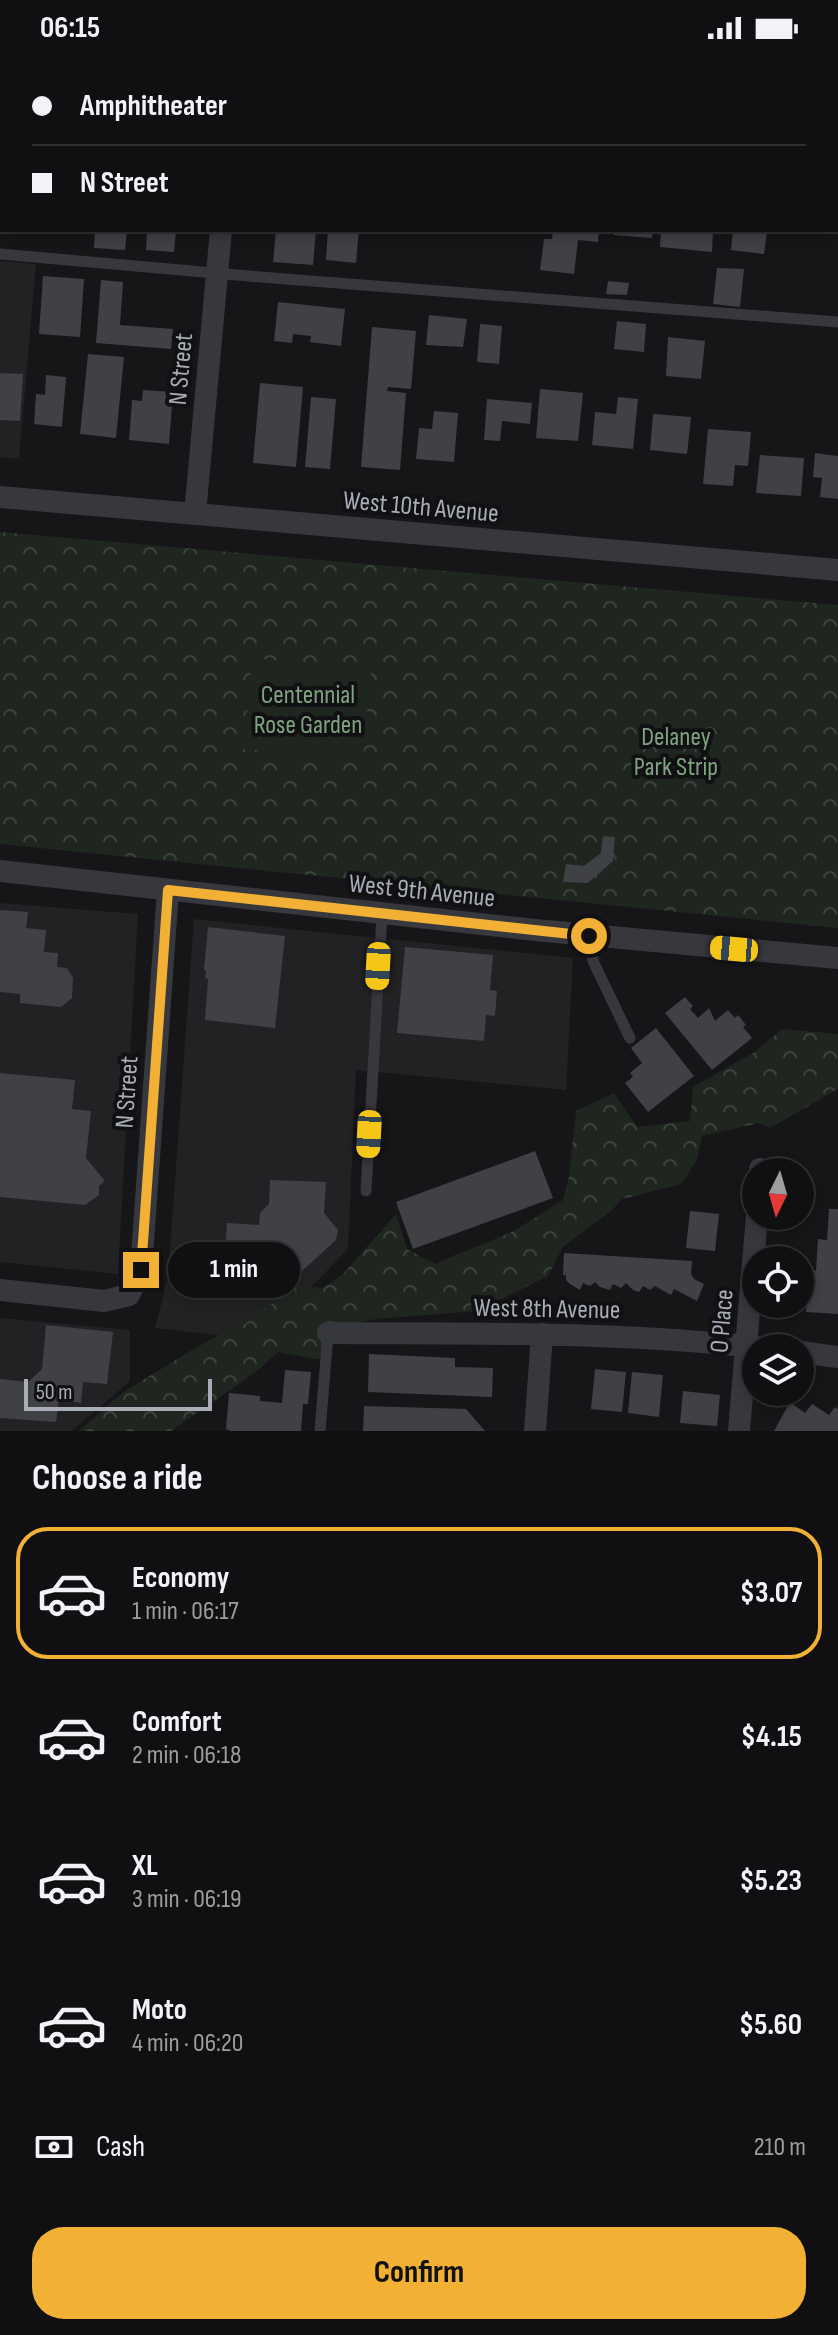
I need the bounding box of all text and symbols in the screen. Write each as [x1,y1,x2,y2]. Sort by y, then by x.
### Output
text: 06:15 [40,10,100,46]
text: Amphitheater [80,88,227,124]
text: N Street [80,165,169,201]
street label: N Street [163,332,200,406]
street label: West 10th Avenue [342,485,500,530]
park label: Centennial Rose Garden [254,680,362,741]
park label: Delaney Park Strip [634,722,718,783]
street label: West 9th Avenue [347,868,496,915]
route start [571,918,607,954]
car [709,935,759,963]
car [365,941,391,991]
street label: N Street [110,1055,145,1129]
car [356,1109,382,1159]
north arrow [742,1158,814,1230]
map controls [742,1158,814,1406]
callout: 1 min [169,1242,301,1298]
button: locate [742,1246,814,1318]
route end [123,1252,159,1288]
text: 1 min [210,1254,258,1285]
street label: O Place [704,1288,741,1354]
street label: West 8th Avenue [473,1293,620,1326]
button: layers [742,1334,814,1406]
scale bar [24,1375,212,1411]
text: 50 m [36,1379,72,1406]
text: Choose a ride [32,1457,203,1500]
icon: car [36,1557,108,1629]
text: Economy [132,1560,229,1596]
text: $3.07 [740,1575,802,1611]
text: 1 min · 06:17 [132,1596,239,1627]
icon: car [36,1701,108,1773]
text: Comfort [132,1704,222,1740]
text: $4.15 [741,1719,802,1755]
text: 2 min · 06:18 [132,1740,241,1771]
icon: car [36,1845,108,1917]
text: XL [132,1848,158,1884]
text: $5.23 [739,1863,802,1899]
text: 3 min · 06:19 [132,1884,242,1915]
icon: car [36,1989,108,2061]
text: Moto [132,1992,187,2028]
text: $5.60 [739,2007,802,2043]
text: 4 min · 06:20 [132,2028,243,2059]
icon: cash [32,2125,76,2169]
text: Cash [96,2129,145,2165]
text: 210 m [754,2132,806,2163]
button: Confirm [32,2227,806,2319]

